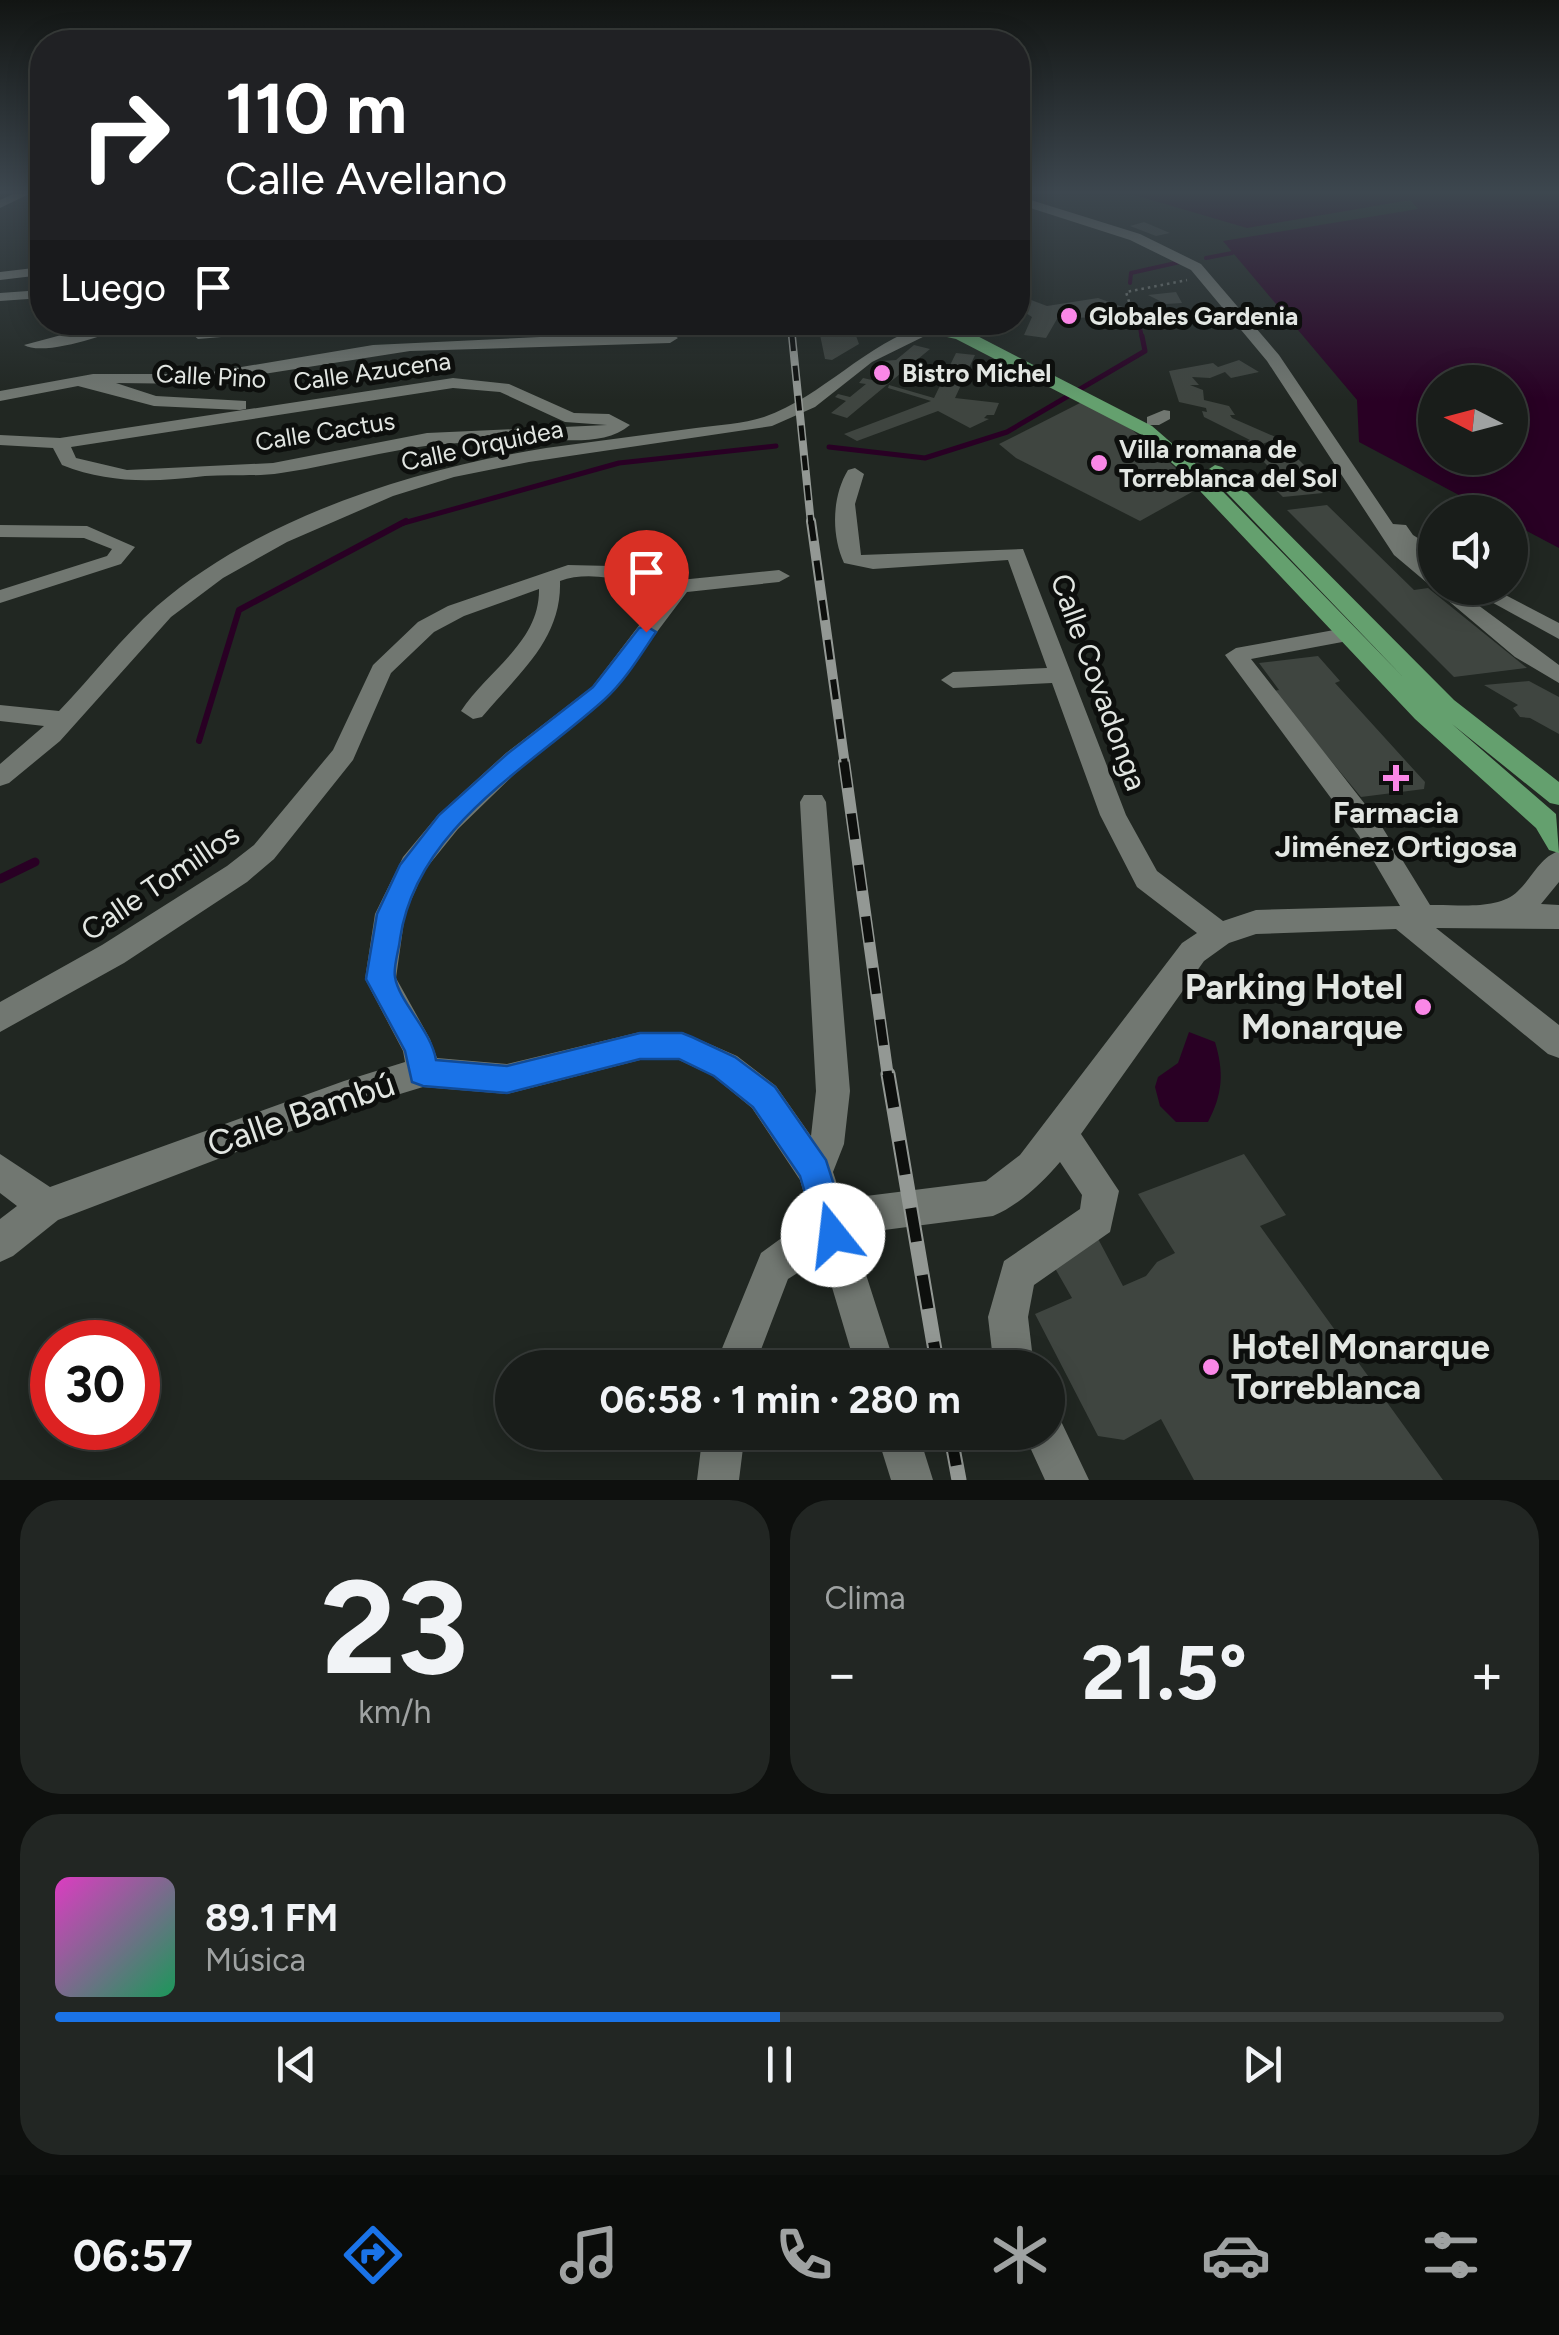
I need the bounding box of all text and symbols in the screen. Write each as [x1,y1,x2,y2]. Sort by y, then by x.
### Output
text: 110 m [225,66,407,151]
icon: right [60,70,190,200]
text: Calle Avellano [225,151,507,205]
icon: arrive [186,260,241,315]
text: Luego [60,265,166,311]
place label: Globales Gardenia [1089,301,1298,331]
marker: Globales Gardenia [1058,305,1080,327]
street label: Calle Azucena [291,345,453,397]
street label: Calle Pino [155,358,267,394]
place label: Bistro Michel [902,358,1051,388]
marker: Bistro Michel [871,362,893,384]
north arrow [1418,365,1528,475]
map controls [1418,365,1528,605]
street label: Calle Cactus [253,405,397,457]
street label: Calle Orquidea [398,413,566,477]
place label: Villa romana de Torreblanca del Sol [1119,434,1337,493]
marker: Villa romana de Torreblanca del Sol [1088,452,1110,474]
button: sound [1418,495,1528,605]
pin [604,530,689,633]
icon: arrive [619,545,674,600]
street label: Calle Covadonga [1043,569,1155,795]
marker: Farmacia Jiménez Ortigosa [1385,767,1407,789]
place label: Farmacia Jiménez Ortigosa [1275,794,1517,865]
street label: Calle Tomillos [74,815,246,949]
place label: Parking Hotel Monarque [1185,966,1403,1048]
marker: Parking Hotel Monarque [1412,996,1434,1018]
street label: Calle Bambú [202,1062,400,1166]
position arrow [781,1183,885,1287]
speed limit sign: 30 [30,1320,160,1450]
place label: Hotel Monarque Torreblanca [1231,1326,1490,1408]
marker: Hotel Monarque Torreblanca [1200,1356,1222,1378]
text: 06:58 · 1 min · 280 m [599,1377,961,1423]
text: 23 [321,1550,469,1706]
text: Clima [825,1579,906,1617]
text: 21.5° [1081,1628,1247,1718]
text: − [825,1641,859,1707]
text: + [1470,1641,1504,1707]
text: km/h [358,1693,431,1731]
text: 89.1 FM [205,1895,338,1941]
text: Música [205,1941,306,1979]
icon: previous [269,2037,324,2092]
icon: pause [752,2037,807,2092]
icon: next [1235,2037,1290,2092]
icon: directions [338,2220,408,2290]
icon: music [554,2220,624,2290]
icon: phone [769,2220,839,2290]
icon: climate [985,2220,1055,2290]
icon: car [1201,2220,1271,2290]
icon: filters [1416,2220,1486,2290]
text: 06:57 [73,2228,193,2282]

